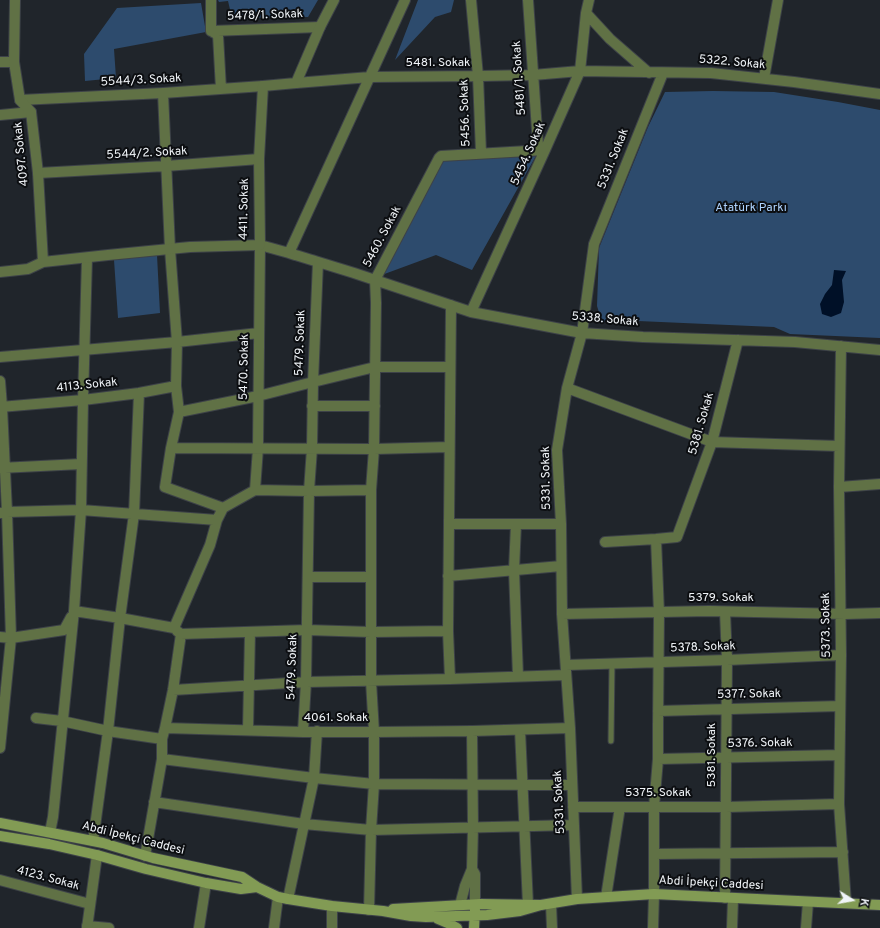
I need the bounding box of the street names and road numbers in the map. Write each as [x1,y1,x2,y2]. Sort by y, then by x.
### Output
street label: 5478/1. Sokak [227,7,303,25]
street label: 5481/1. Sokak [510,40,530,116]
street label: 5322. Sokak [698,53,766,73]
street label: 5481. Sokak [406,57,470,71]
street label: 5544/3. Sokak [100,72,182,90]
street label: 5456. Sokak [458,79,474,147]
street label: 5454. Sokak [509,120,549,188]
street label: 4097. Sokak [11,121,33,187]
street label: 5331. Sokak [595,127,633,191]
street label: 5544/2. Sokak [106,145,188,163]
street label: 4411. Sokak [237,178,253,240]
street label: 5460. Sokak [361,204,405,270]
street label: 5479. Sokak [293,310,309,376]
street label: 5338. Sokak [571,310,639,330]
street label: 5470. Sokak [237,334,253,400]
street label: 4113. Sokak [56,376,118,396]
street label: 5381. Sokak [686,391,718,457]
street label: 5331. Sokak [539,446,555,510]
street label: 5379. Sokak [688,592,754,606]
street label: 5373. Sokak [819,592,835,658]
street label: 5479. Sokak [285,634,301,700]
street label: 5378. Sokak [670,640,736,656]
street label: 5377. Sokak [717,687,781,703]
street label: 4061. Sokak [304,712,368,726]
street label: 5381. Sokak [706,723,720,787]
street label: 5376. Sokak [727,736,793,752]
street label: 5331. Sokak [551,770,569,834]
street label: 5375. Sokak [625,787,691,801]
street label: Abdi İpekçi Caddesi [80,819,186,859]
street label: 4123. Sokak [15,864,81,894]
street label: Abdi İpekçi Caddesi [658,874,764,894]

